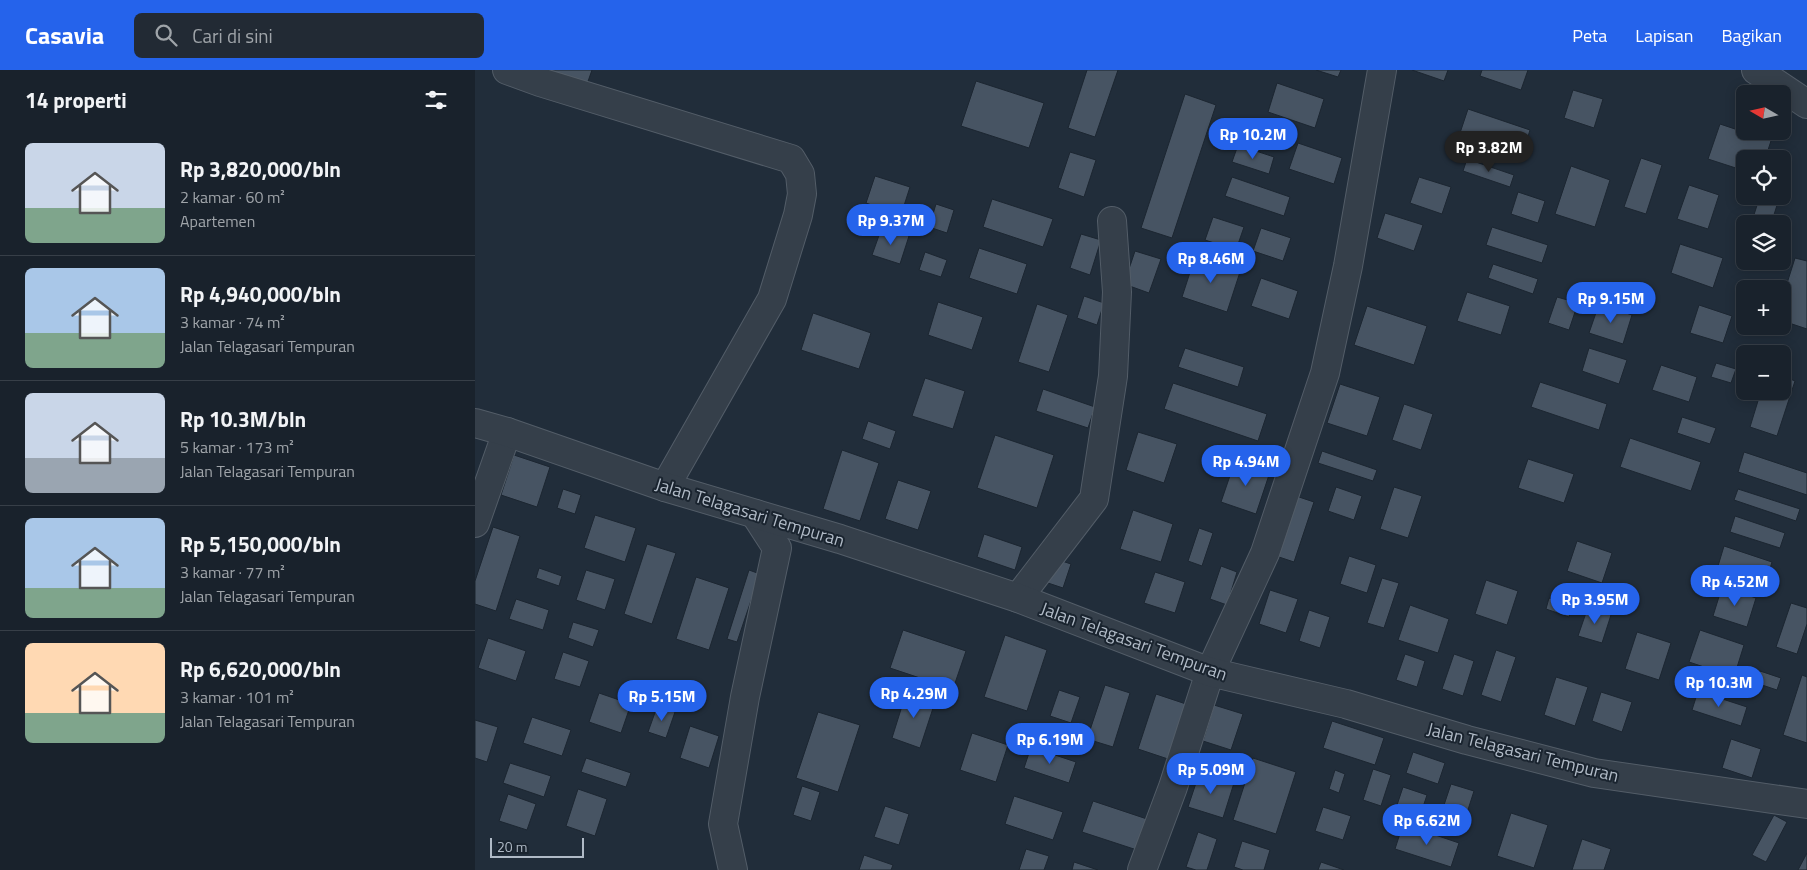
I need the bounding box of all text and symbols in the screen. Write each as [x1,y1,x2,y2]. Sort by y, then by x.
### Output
search box [134,13,484,58]
text: Casavia [25,17,104,53]
icon: search [152,21,180,49]
text: Cari di sini [192,21,273,50]
text: Peta [1572,22,1607,49]
text: Lapisan [1635,22,1693,49]
text: Bagikan [1721,22,1782,49]
text: 14 properti [25,84,127,116]
north arrow [1736,85,1791,140]
map controls [1736,85,1791,400]
icon: filters [422,86,450,114]
pin: Rp 10.2M [1201,118,1305,160]
text: Rp 10.2M [1220,122,1286,146]
pin: Rp 3.82M [1437,131,1541,173]
text: Rp 3.82M [1456,135,1522,159]
button: locate [1736,150,1791,205]
text: Rp 3,820,000/bln [180,153,341,185]
icon: home [65,163,125,223]
text: 2 kamar · 60 m² [180,185,285,209]
pin: Rp 9.37M [839,204,943,246]
text: Rp 9.37M [858,208,924,232]
text: Apartemen [180,209,255,233]
button: layers [1736,215,1791,270]
pin: Rp 8.46M [1159,242,1263,284]
text: Rp 8.46M [1178,246,1244,270]
text: Rp 4,940,000/bln [180,278,341,310]
button: + [1736,280,1791,335]
pin: Rp 9.15M [1559,282,1663,324]
text: Rp 9.15M [1578,286,1644,310]
icon: home [65,288,125,348]
text: 3 kamar · 74 m² [180,310,285,334]
text: Jalan Telagasari Tempuran [180,334,355,358]
button: − [1736,345,1791,400]
text: Rp 10.3M/bln [180,403,306,435]
icon: home [65,413,125,473]
text: 5 kamar · 173 m² [180,435,294,459]
pin: Rp 4.94M [1194,444,1298,487]
text: Rp 4.94M [1213,449,1279,473]
text: Jalan Telagasari Tempuran [180,459,355,483]
street label: Jalan Telagasari Tempuran [652,470,848,554]
text: Rp 5,150,000/bln [180,528,341,560]
icon: home [65,538,125,598]
text: 3 kamar · 77 m² [180,560,285,584]
pin: Rp 4.52M [1683,564,1787,607]
text: Rp 4.52M [1702,569,1768,593]
pin: Rp 3.95M [1543,582,1647,625]
text: Jalan Telagasari Tempuran [180,584,355,608]
text: Rp 3.95M [1562,587,1628,611]
street label: Jalan Telagasari Tempuran [1037,595,1231,687]
text: Rp 6,620,000/bln [180,653,341,685]
icon: home [65,663,125,723]
pin: Rp 10.3M [1667,666,1771,708]
text: Rp 10.3M [1686,670,1752,694]
pin: Rp 4.29M [862,676,966,719]
pin: Rp 5.15M [610,680,714,722]
text: Rp 4.29M [881,681,947,705]
text: Rp 5.15M [629,684,695,708]
text: 3 kamar · 101 m² [180,685,294,709]
text: Jalan Telagasari Tempuran [180,709,355,733]
street label: Jalan Telagasari Tempuran [1424,715,1622,789]
pin: Rp 6.19M [998,722,1102,765]
text: Rp 6.19M [1017,727,1083,751]
pin: Rp 5.09M [1159,752,1263,795]
text: Rp 5.09M [1178,757,1244,781]
pin: Rp 6.62M [1375,804,1479,846]
text: Rp 6.62M [1394,808,1460,832]
scale bar [490,835,584,858]
text: 20 m [497,836,527,857]

